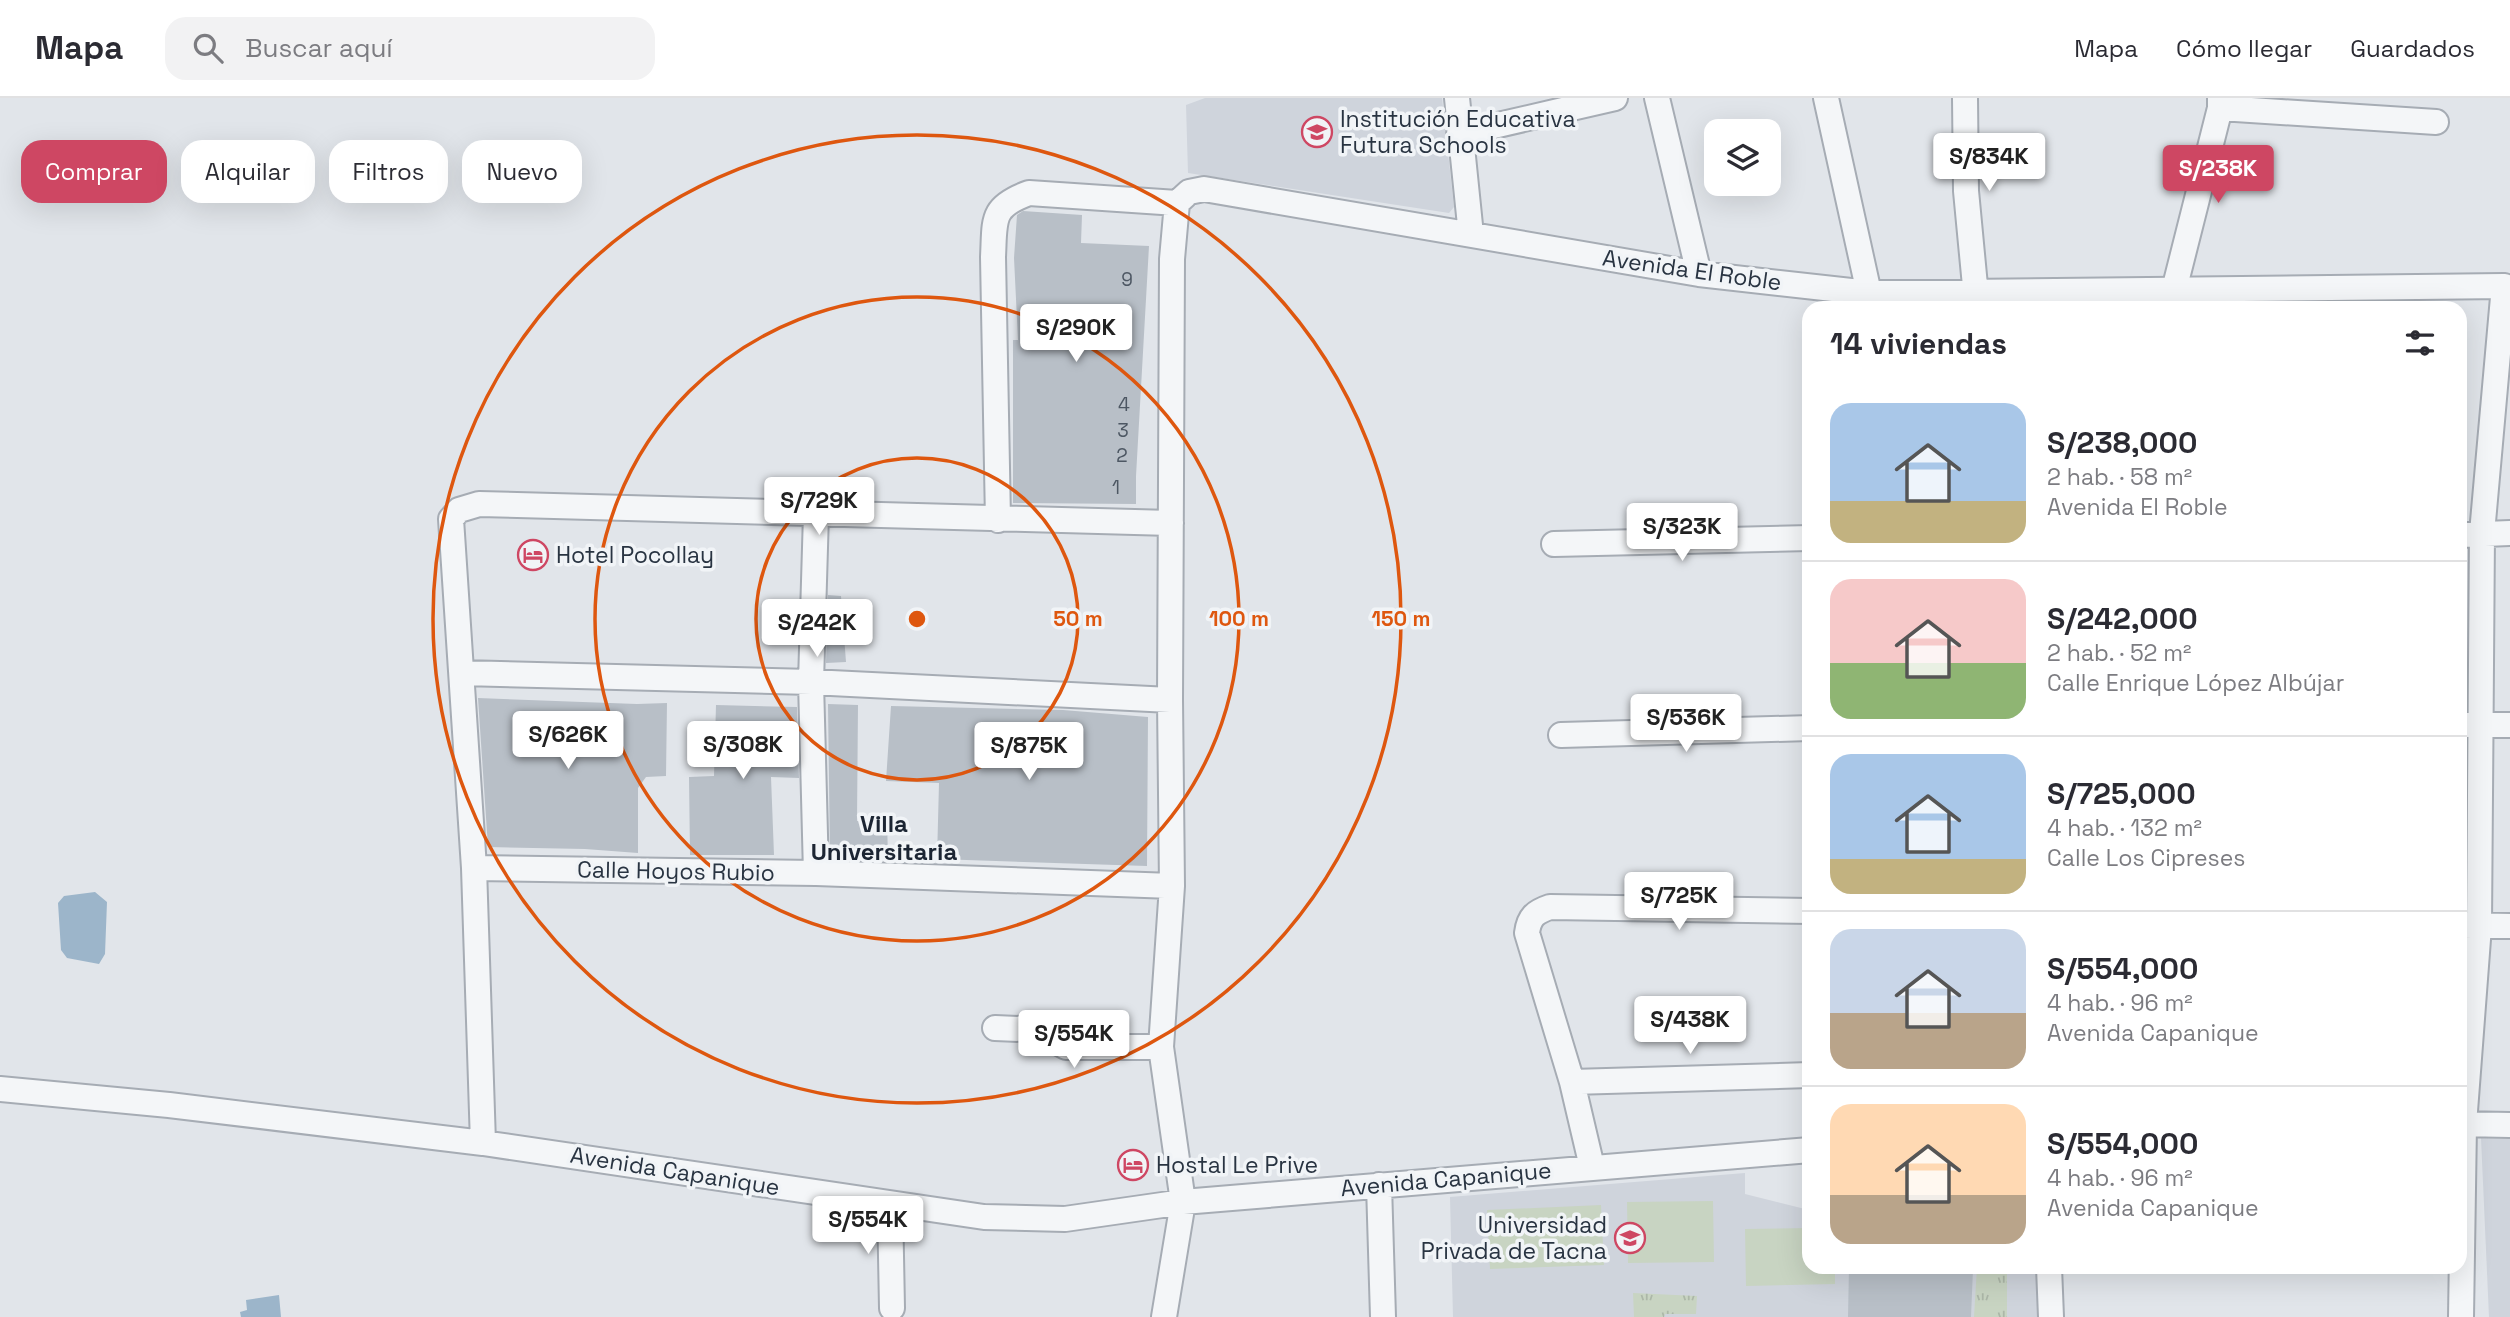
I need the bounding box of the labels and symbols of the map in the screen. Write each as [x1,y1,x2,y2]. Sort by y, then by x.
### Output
place label: Institución Educativa Futura Schools [1340,104,1576,160]
school or university icon: Institución Educativa Futura Schools [1300,115,1334,149]
pin: S/834K [1932,134,2046,193]
pin: S/238K [2161,146,2275,205]
street label: Avenida El Roble [1600,243,1784,297]
house number: 9 [1121,267,1133,292]
pin: S/290K [1019,304,1133,364]
house number: 4 [1118,392,1130,417]
house number: 3 [1117,418,1129,443]
house number: 2 [1116,443,1128,468]
house number: 1 [1112,475,1120,500]
pin: S/729K [762,478,876,537]
pin: S/323K [1625,504,1739,563]
hotel icon: Hotel Pocollay [516,538,550,572]
place label: Hotel Pocollay [556,540,714,570]
pin: S/242K [760,600,874,659]
text: 50 m [1053,605,1103,632]
text: 100 m [1209,605,1269,632]
text: 150 m [1372,605,1430,632]
centre of rings [905,607,929,631]
pin: S/536K [1629,694,1743,754]
pin: S/626K [511,712,625,771]
pin: S/308K [686,722,800,781]
pin: S/875K [972,722,1086,782]
district label: Villa Universitaria [811,808,957,867]
street label: Calle Hoyos Rubio [577,854,775,888]
pin: S/725K [1622,872,1736,932]
pin: S/438K [1633,996,1747,1056]
pin: S/554K [1017,1010,1131,1070]
street label: Avenida Capanique [568,1140,782,1202]
hotel icon: Hostal Le Prive [1116,1148,1150,1182]
place label: Hostal Le Prive [1156,1150,1318,1180]
street label: Avenida Capanique [1339,1155,1553,1203]
pin: S/554K [811,1196,925,1256]
place label: Universidad Privada de Tacna [1421,1210,1607,1266]
school or university icon: Universidad Privada de Tacna [1613,1221,1647,1255]

